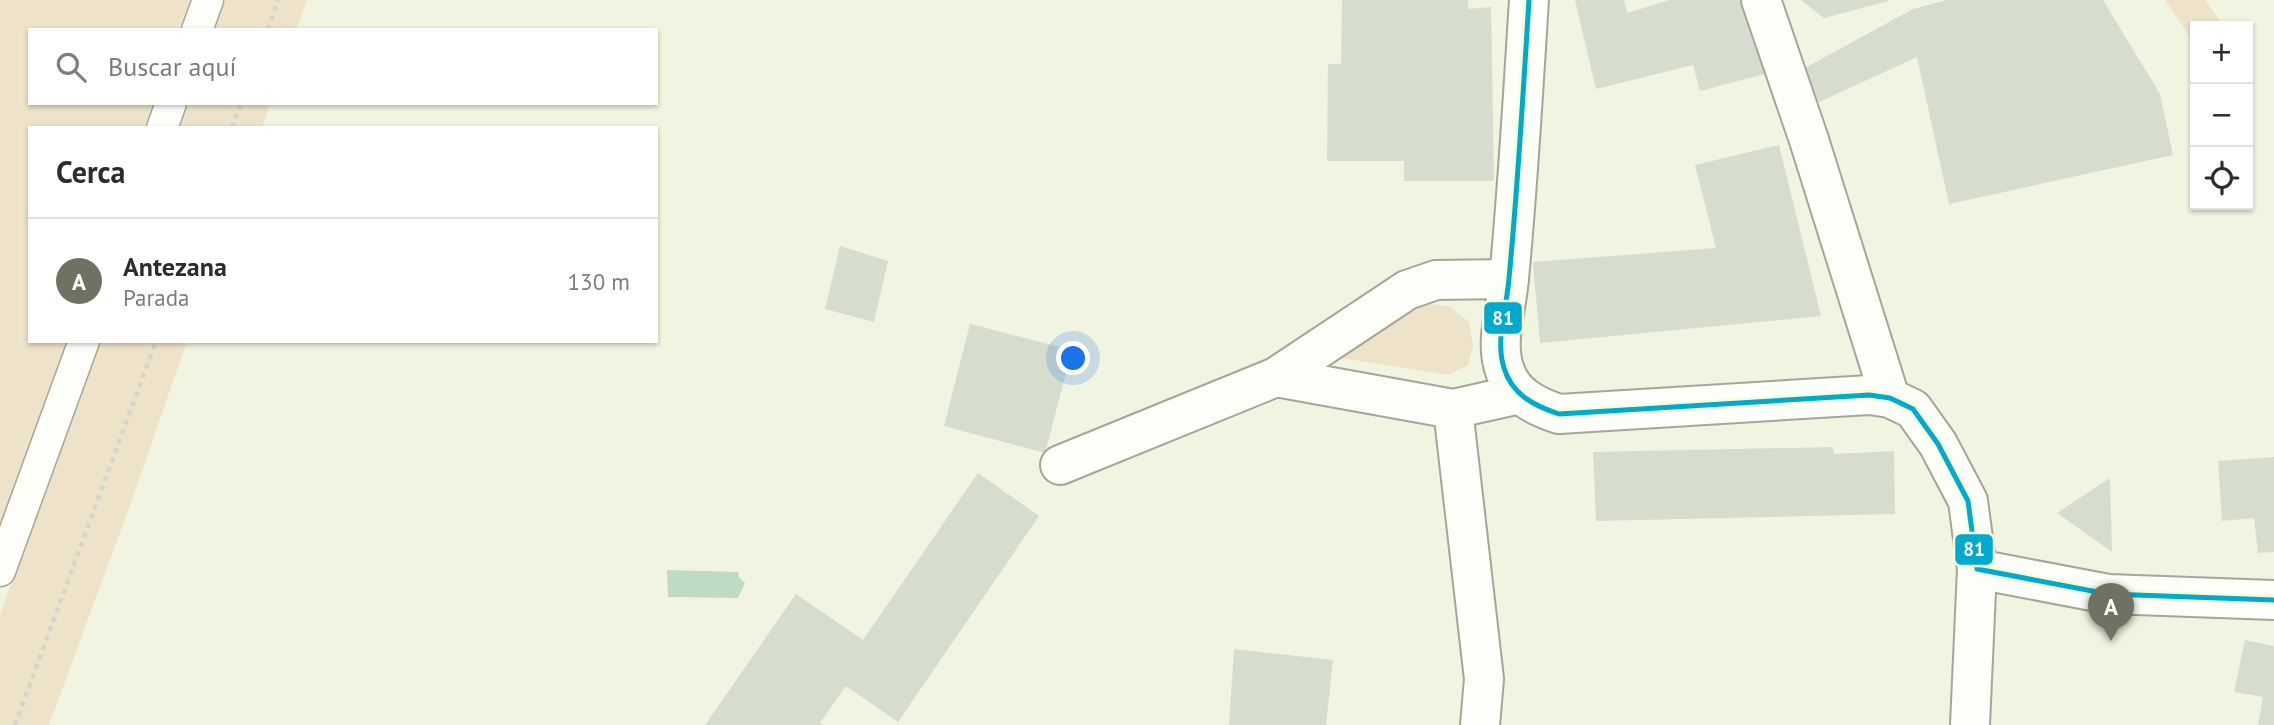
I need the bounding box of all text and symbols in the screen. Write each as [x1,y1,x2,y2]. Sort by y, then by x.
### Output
map controls [2190,21,2253,210]
button: + [2190,21,2253,84]
search box [28,28,658,105]
icon: search [52,48,90,86]
text: Buscar aquí [108,50,236,83]
button: − [2190,84,2253,147]
button: locate [2190,147,2253,210]
text: Cerca [56,152,125,191]
text: Antezana [123,250,227,283]
text: A [72,267,86,296]
text: 130 m [568,267,630,296]
text: Parada [123,283,189,312]
line badge: 81 [1483,301,1523,335]
text: 81 [1492,306,1514,330]
your location [1056,341,1090,375]
line badge: 81 [1954,533,1994,566]
text: 81 [1963,537,1985,561]
pin: A [2088,583,2134,641]

